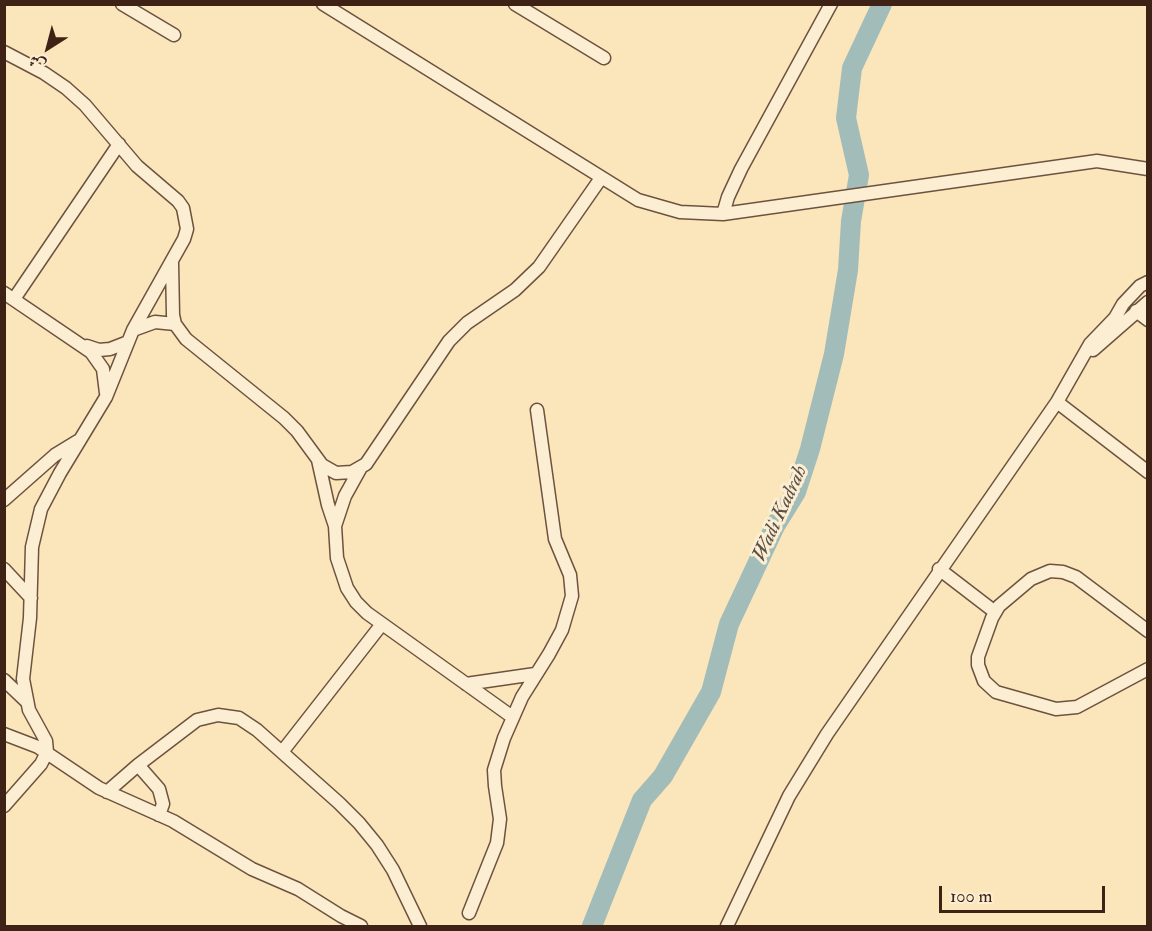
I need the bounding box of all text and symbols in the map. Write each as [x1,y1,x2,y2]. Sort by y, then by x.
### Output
north arrow [18,18,78,78]
text: ش [25,50,50,75]
water label: Wadi Kadrah [748,462,814,566]
scale bar [942,874,1108,912]
text: 100 m [950,885,993,908]

